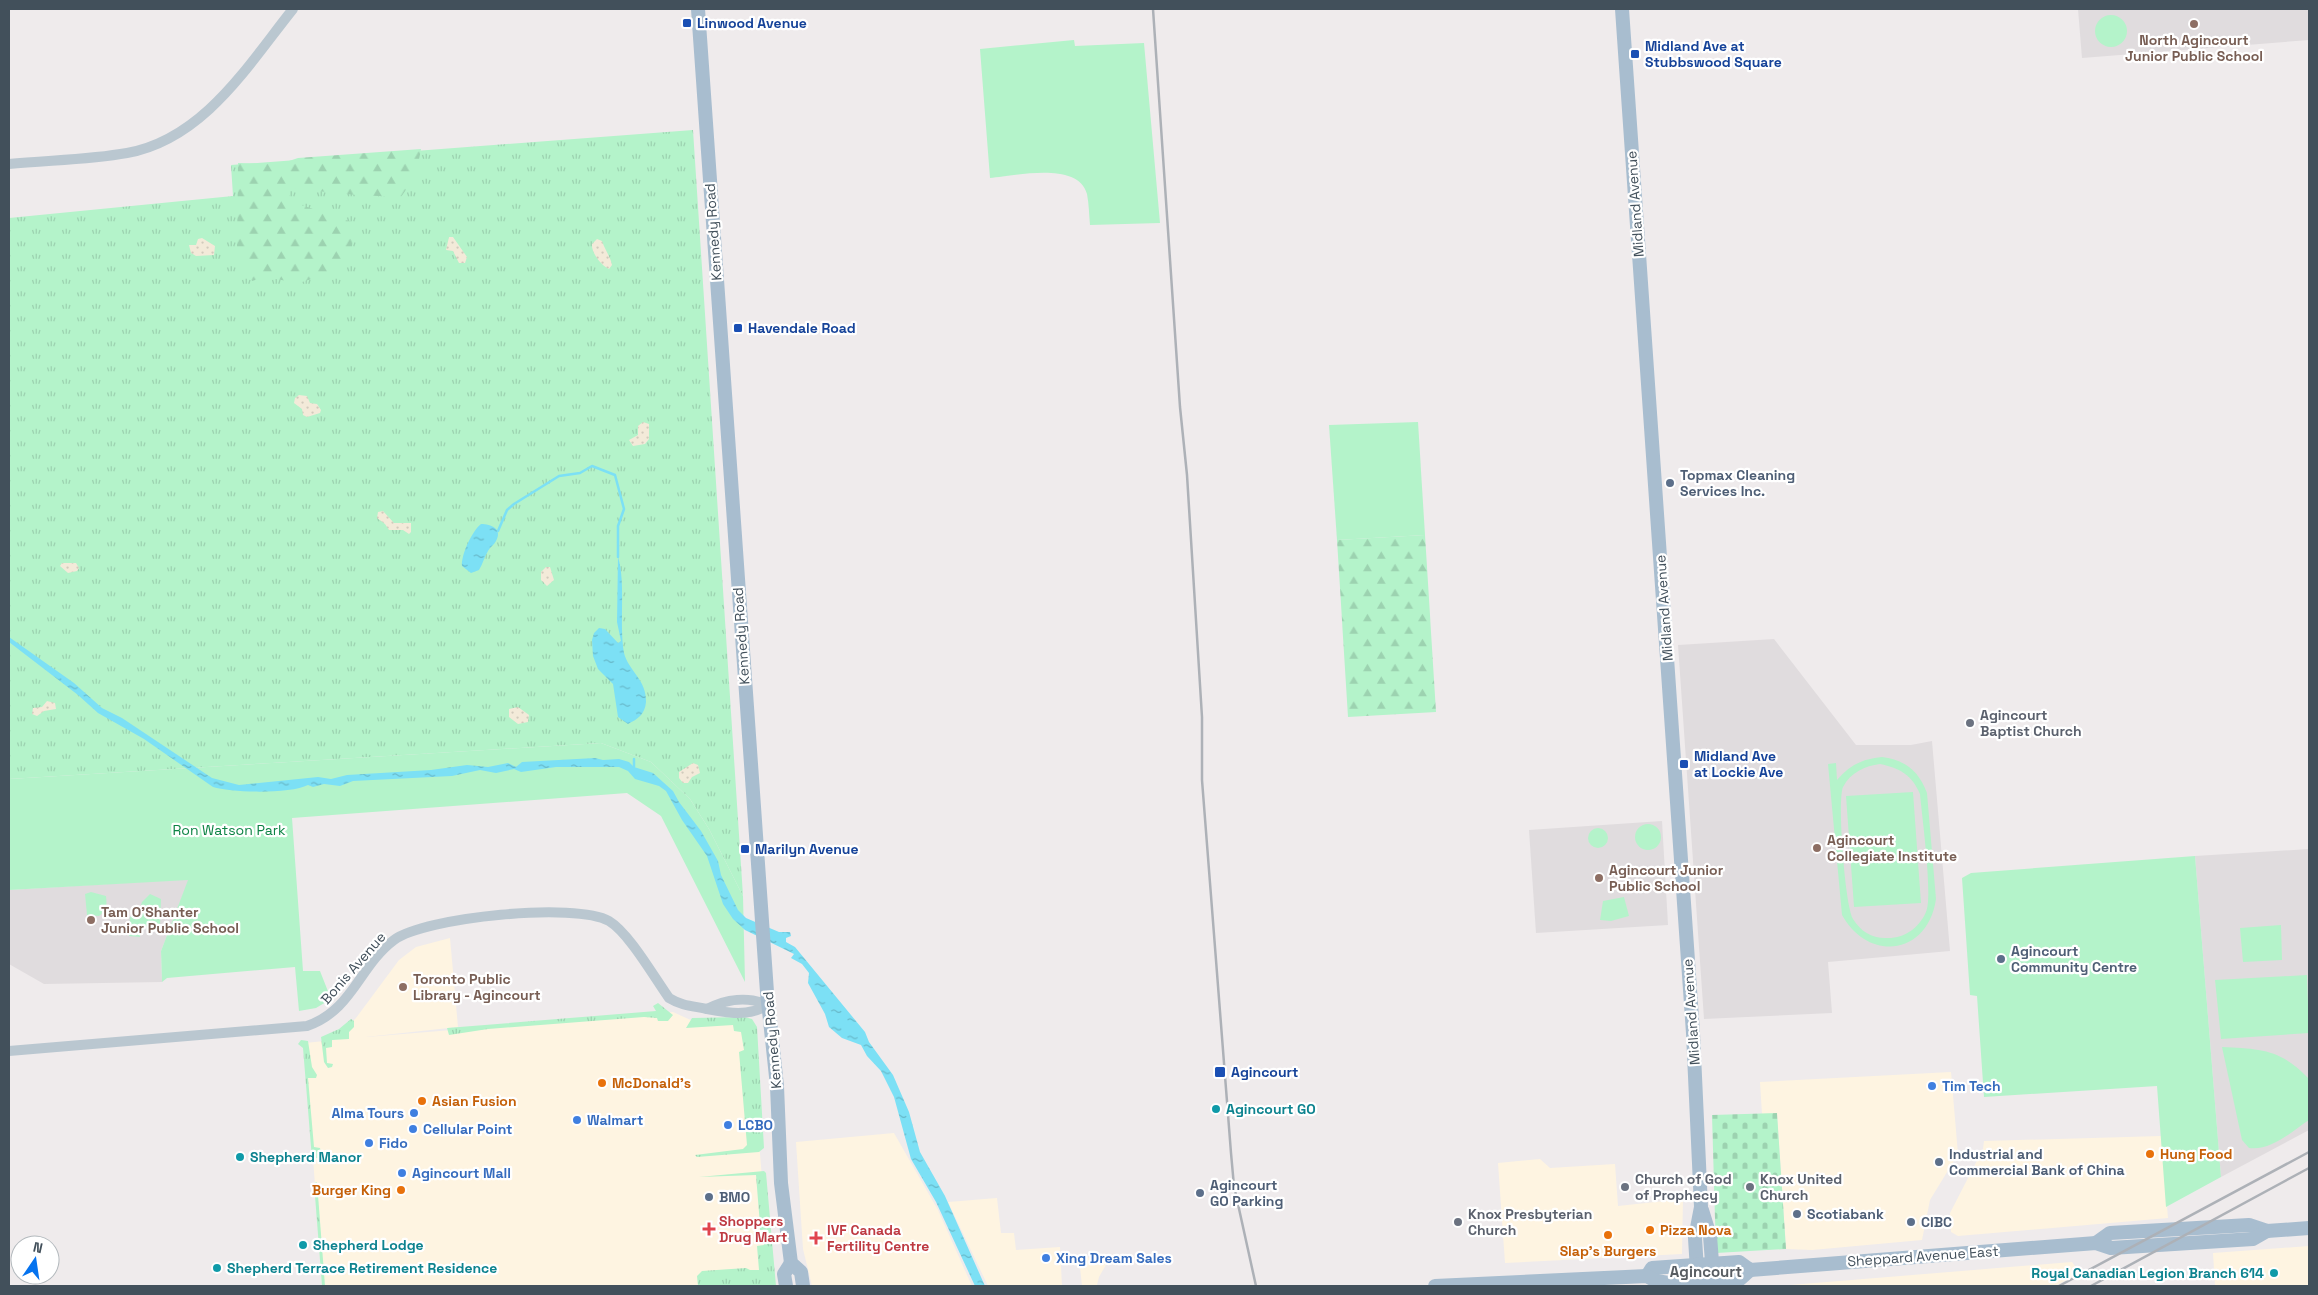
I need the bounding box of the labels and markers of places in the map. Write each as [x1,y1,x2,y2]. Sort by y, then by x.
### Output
place label: Linwood Avenue [697,14,807,32]
marker: Linwood Avenue [681,17,693,29]
marker: North Agincourt Junior Public School [2188,18,2200,30]
place label: North Agincourt Junior Public School [2125,31,2263,65]
place label: Midland Ave at Stubbswood Square [1645,37,1782,71]
marker: Midland Ave at Stubbswood Square [1629,48,1641,60]
place label: Havendale Road [748,319,856,337]
marker: Havendale Road [732,322,744,334]
place label: Topmax Cleaning Services Inc. [1680,466,1795,500]
marker: Topmax Cleaning Services Inc. [1664,477,1676,489]
place label: Agincourt Baptist Church [1980,706,2082,740]
marker: Agincourt Baptist Church [1964,717,1976,729]
place label: Midland Ave at Lockie Ave [1694,747,1783,781]
marker: Midland Ave at Lockie Ave [1678,758,1690,770]
place label: Agincourt Collegiate Institute [1827,831,1957,865]
place label: Marilyn Avenue [755,840,859,858]
marker: Agincourt Collegiate Institute [1811,842,1823,854]
marker: Marilyn Avenue [739,843,751,855]
place label: Agincourt Junior Public School [1609,861,1724,895]
marker: Agincourt Junior Public School [1593,872,1605,884]
place label: Tam O'Shanter Junior Public School [101,903,239,937]
marker: Tam O'Shanter Junior Public School [85,914,97,926]
place label: Agincourt Community Centre [2011,942,2137,976]
marker: Agincourt Community Centre [1995,953,2007,965]
place label: Toronto Public Library - Agincourt [413,970,541,1004]
marker: Toronto Public Library - Agincourt [397,981,409,993]
place label: Agincourt [1231,1063,1298,1081]
marker: Agincourt [1213,1065,1227,1079]
place label: McDonald's [612,1074,691,1092]
marker: McDonald's [596,1077,608,1089]
place label: Tim Tech [1942,1077,2001,1095]
marker: Tim Tech [1926,1080,1938,1092]
place label: Asian Fusion [432,1092,517,1110]
marker: Asian Fusion [416,1095,428,1107]
place label: Agincourt GO [1226,1100,1316,1118]
marker: Agincourt GO [1210,1103,1222,1115]
place label: Alma Tours [331,1104,404,1122]
marker: Alma Tours [408,1107,420,1119]
place label: Walmart [587,1111,643,1129]
marker: Walmart [571,1114,583,1126]
place label: LCBO [738,1116,773,1134]
marker: LCBO [722,1119,734,1131]
place label: Cellular Point [423,1120,512,1138]
marker: Cellular Point [407,1123,419,1135]
place label: Fido [379,1134,408,1152]
marker: Fido [363,1137,375,1149]
place label: Industrial and Commercial Bank of China [1949,1145,2125,1179]
place label: Hung Food [2160,1145,2232,1163]
place label: Shepherd Manor [250,1148,362,1166]
marker: Hung Food [2144,1148,2156,1160]
marker: Shepherd Manor [234,1151,246,1163]
marker: Industrial and Commercial Bank of China [1933,1156,1945,1168]
place label: Agincourt Mall [412,1164,511,1182]
marker: Agincourt Mall [396,1167,408,1179]
place label: Church of God of Prophecy [1635,1170,1732,1204]
place label: Knox United Church [1760,1170,1842,1204]
place label: Agincourt GO Parking [1210,1176,1283,1210]
place label: Burger King [312,1181,391,1199]
marker: Church of God of Prophecy [1619,1181,1631,1193]
marker: Knox United Church [1744,1181,1756,1193]
marker: Burger King [395,1184,407,1196]
marker: Agincourt GO Parking [1194,1187,1206,1199]
place label: BMO [719,1188,750,1206]
marker: BMO [703,1191,715,1203]
place label: Knox Presbyterian Church [1468,1205,1592,1239]
place label: Scotiabank [1807,1205,1884,1223]
marker: Scotiabank [1791,1208,1803,1220]
place label: Shoppers Drug Mart [719,1212,787,1246]
place label: CIBC [1921,1213,1952,1231]
marker: Knox Presbyterian Church [1452,1216,1464,1228]
marker: CIBC [1905,1216,1917,1228]
place label: IVF Canada Fertility Centre [827,1221,929,1255]
place label: Pizza Nova [1660,1221,1732,1239]
marker: Shoppers Drug Mart [703,1223,715,1235]
marker: Pizza Nova [1644,1224,1656,1236]
marker: Slap’s Burgers [1602,1229,1614,1241]
marker: IVF Canada Fertility Centre [809,1231,823,1245]
place label: Shepherd Lodge [313,1236,424,1254]
marker: Shepherd Lodge [297,1239,309,1251]
place label: Slap’s Burgers [1560,1242,1656,1260]
place label: Xing Dream Sales [1056,1249,1172,1267]
marker: Xing Dream Sales [1040,1252,1052,1264]
place label: Shepherd Terrace Retirement Residence [227,1259,497,1277]
marker: Shepherd Terrace Retirement Residence [211,1262,223,1274]
place label: Royal Canadian Legion Branch 614 [2031,1264,2264,1282]
marker: Royal Canadian Legion Branch 614 [2268,1267,2280,1279]

